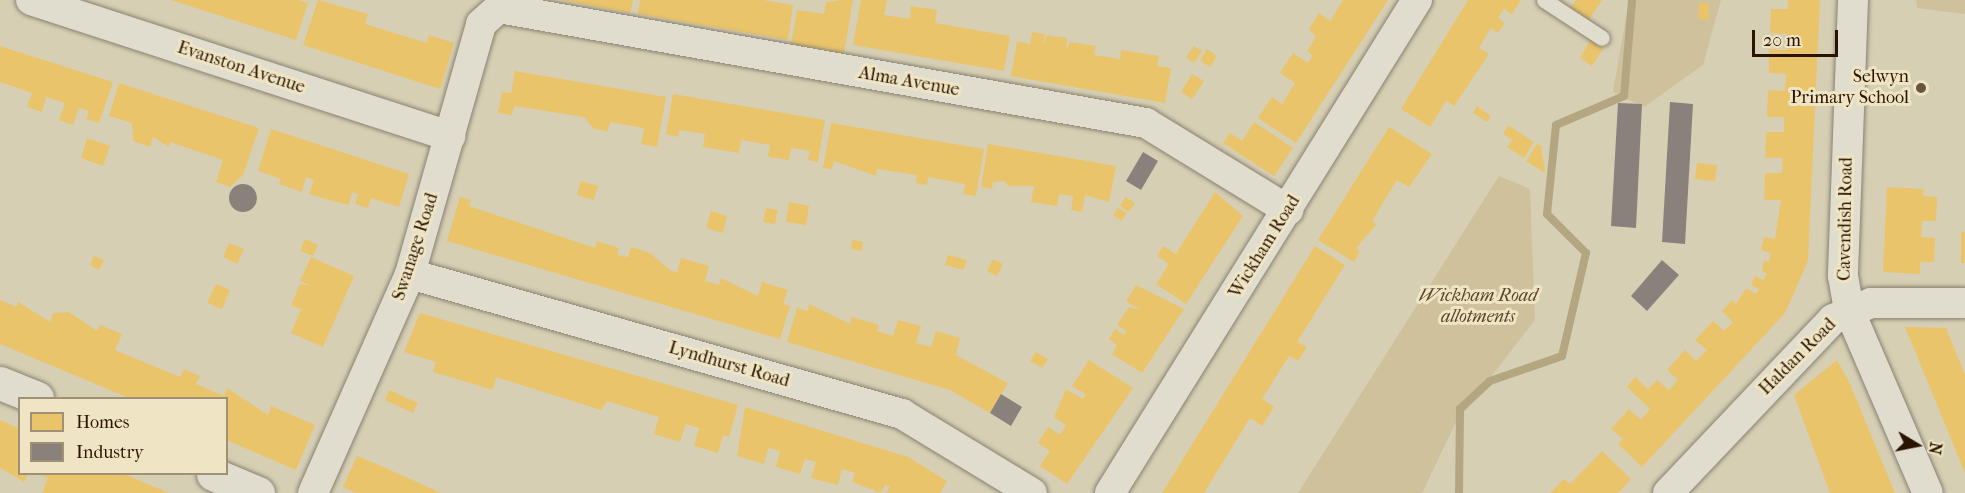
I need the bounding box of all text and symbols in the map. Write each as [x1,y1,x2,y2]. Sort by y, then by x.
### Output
scale bar [1755,18,1840,56]
text: 20 m [1763,30,1801,51]
street label: Evanston Avenue [175,37,307,99]
street label: Alma Avenue [857,63,961,101]
place label: Selwyn Primary School [1791,67,1909,110]
marker: Selwyn Primary School [1914,81,1928,95]
street label: Cavendish Road [1834,157,1858,281]
street label: Swanage Road [388,191,444,303]
street label: Wickham Road [1225,192,1305,302]
park label: Wickham Road allotments [1419,286,1537,328]
street label: Haldan Road [1755,314,1841,400]
street label: Lyndhurst Road [666,337,792,393]
legend [18,397,228,475]
text: Homes [76,412,130,433]
north arrow [1887,415,1947,475]
text: N [1925,441,1946,456]
text: Industry [76,442,144,463]

